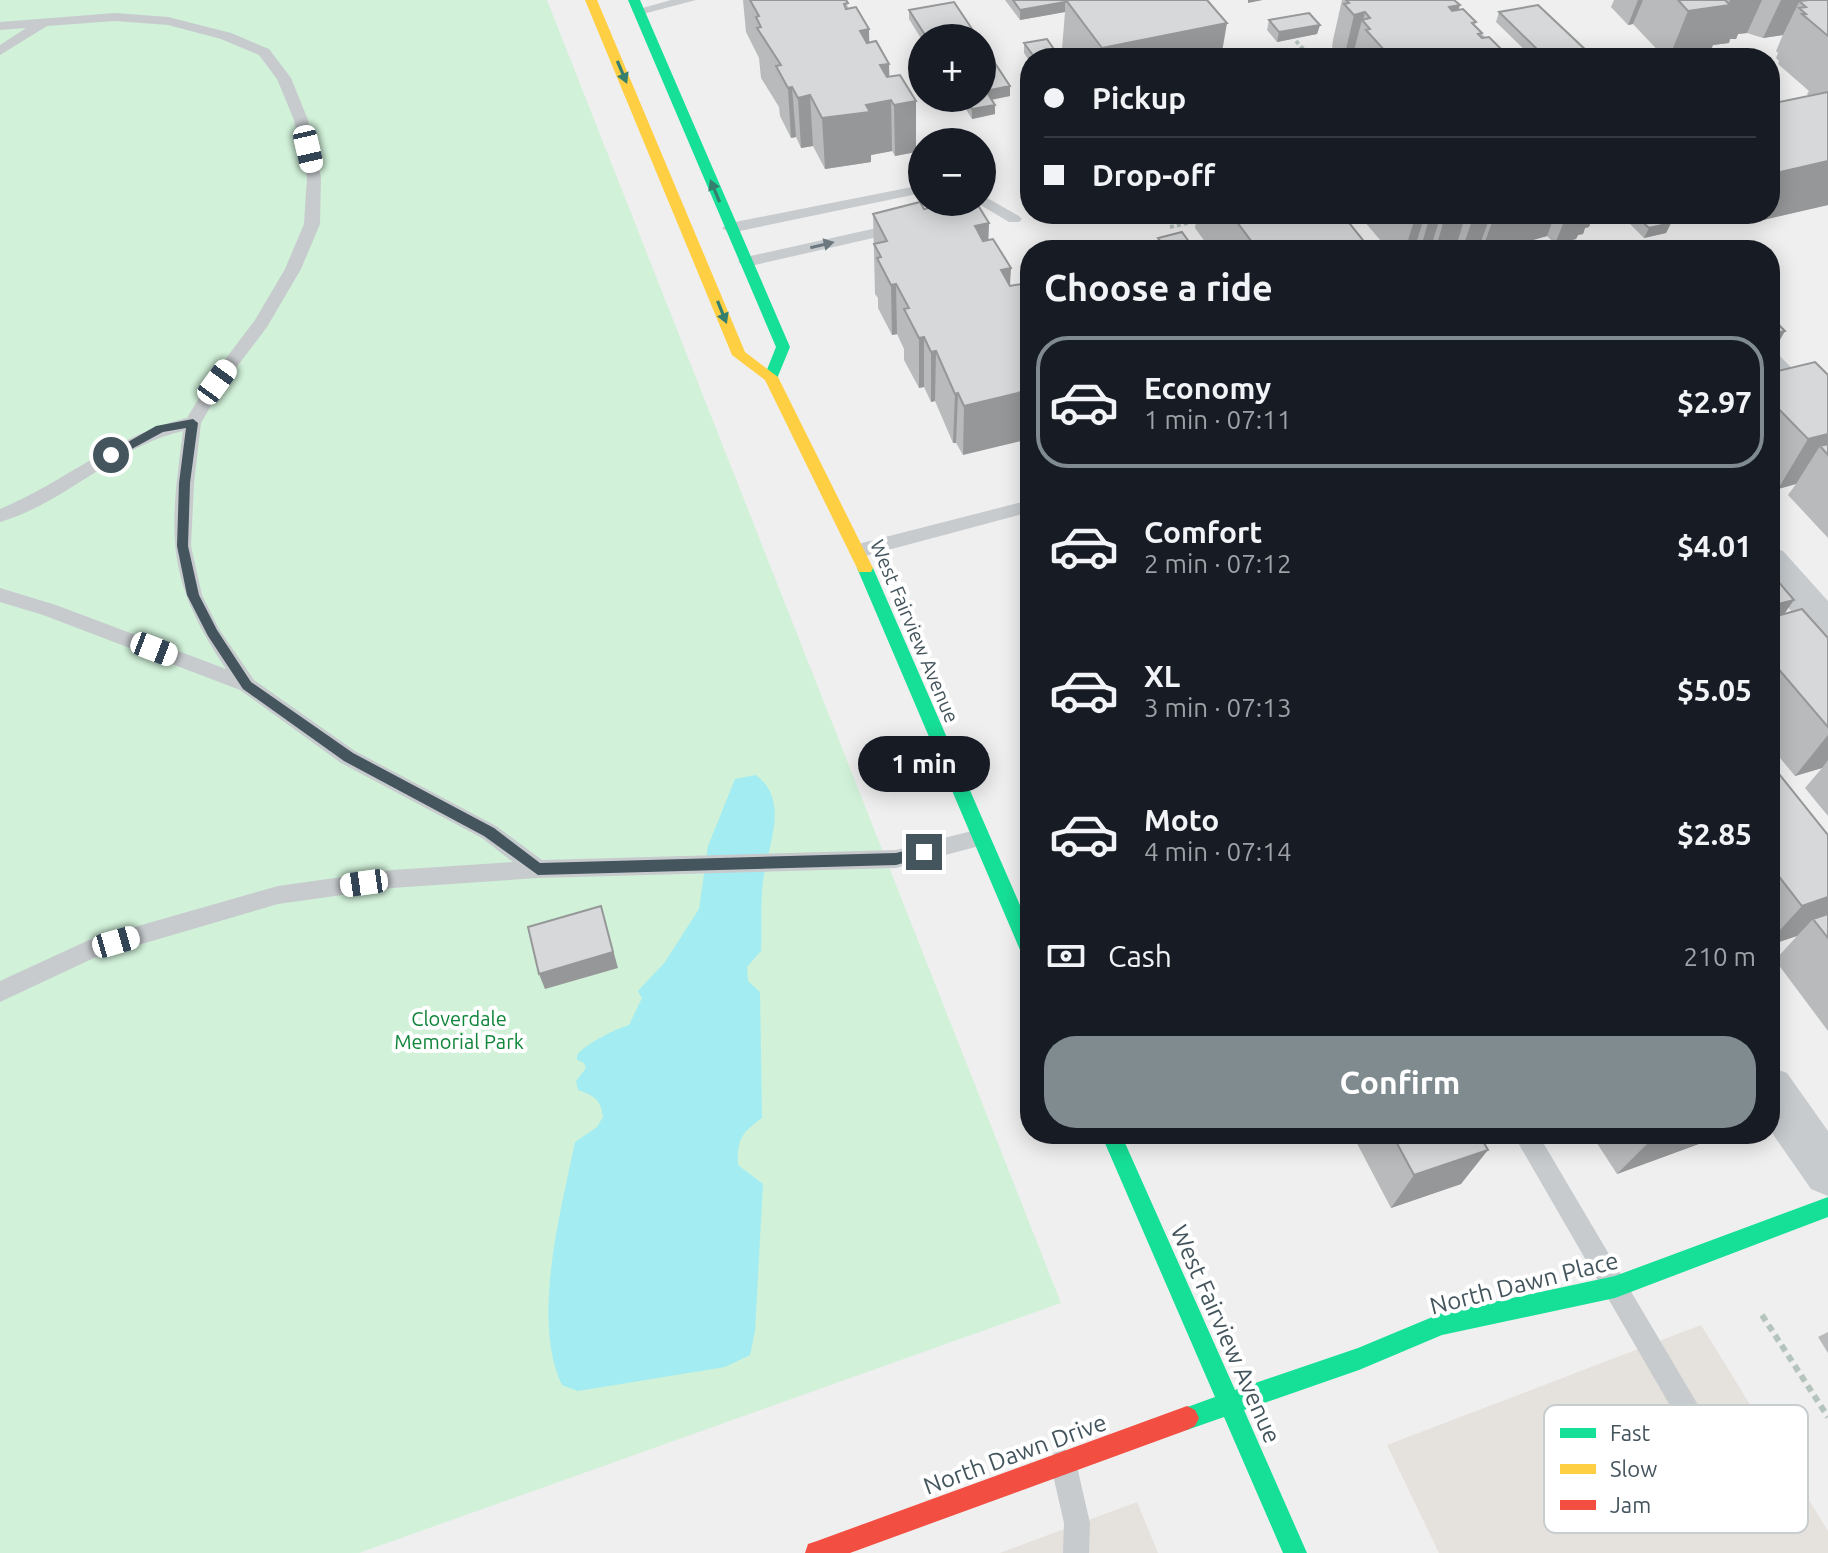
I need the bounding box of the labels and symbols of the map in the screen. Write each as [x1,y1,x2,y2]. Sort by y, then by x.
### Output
one-way arrow [615,60,628,84]
car [291,123,325,175]
one-way arrow [708,179,721,203]
one-way arrow [810,238,835,251]
one-way arrow [715,300,728,324]
car [193,356,241,408]
route start [93,437,129,473]
street label: West Fairview Avenue [866,536,964,726]
car [127,629,181,669]
callout: 1 min [858,736,990,792]
route end [906,834,942,870]
car [339,868,389,898]
car [90,924,142,960]
park label: Cloverdale Memorial Park [394,1007,524,1053]
street label: West Fairview Avenue [1166,1221,1286,1447]
street label: North Dawn Place [1427,1247,1621,1319]
legend [1544,1405,1808,1533]
street label: North Dawn Drive [920,1408,1110,1500]
text: Fast [1610,1420,1651,1445]
text: Slow [1610,1456,1657,1481]
text: Jam [1610,1492,1651,1517]

